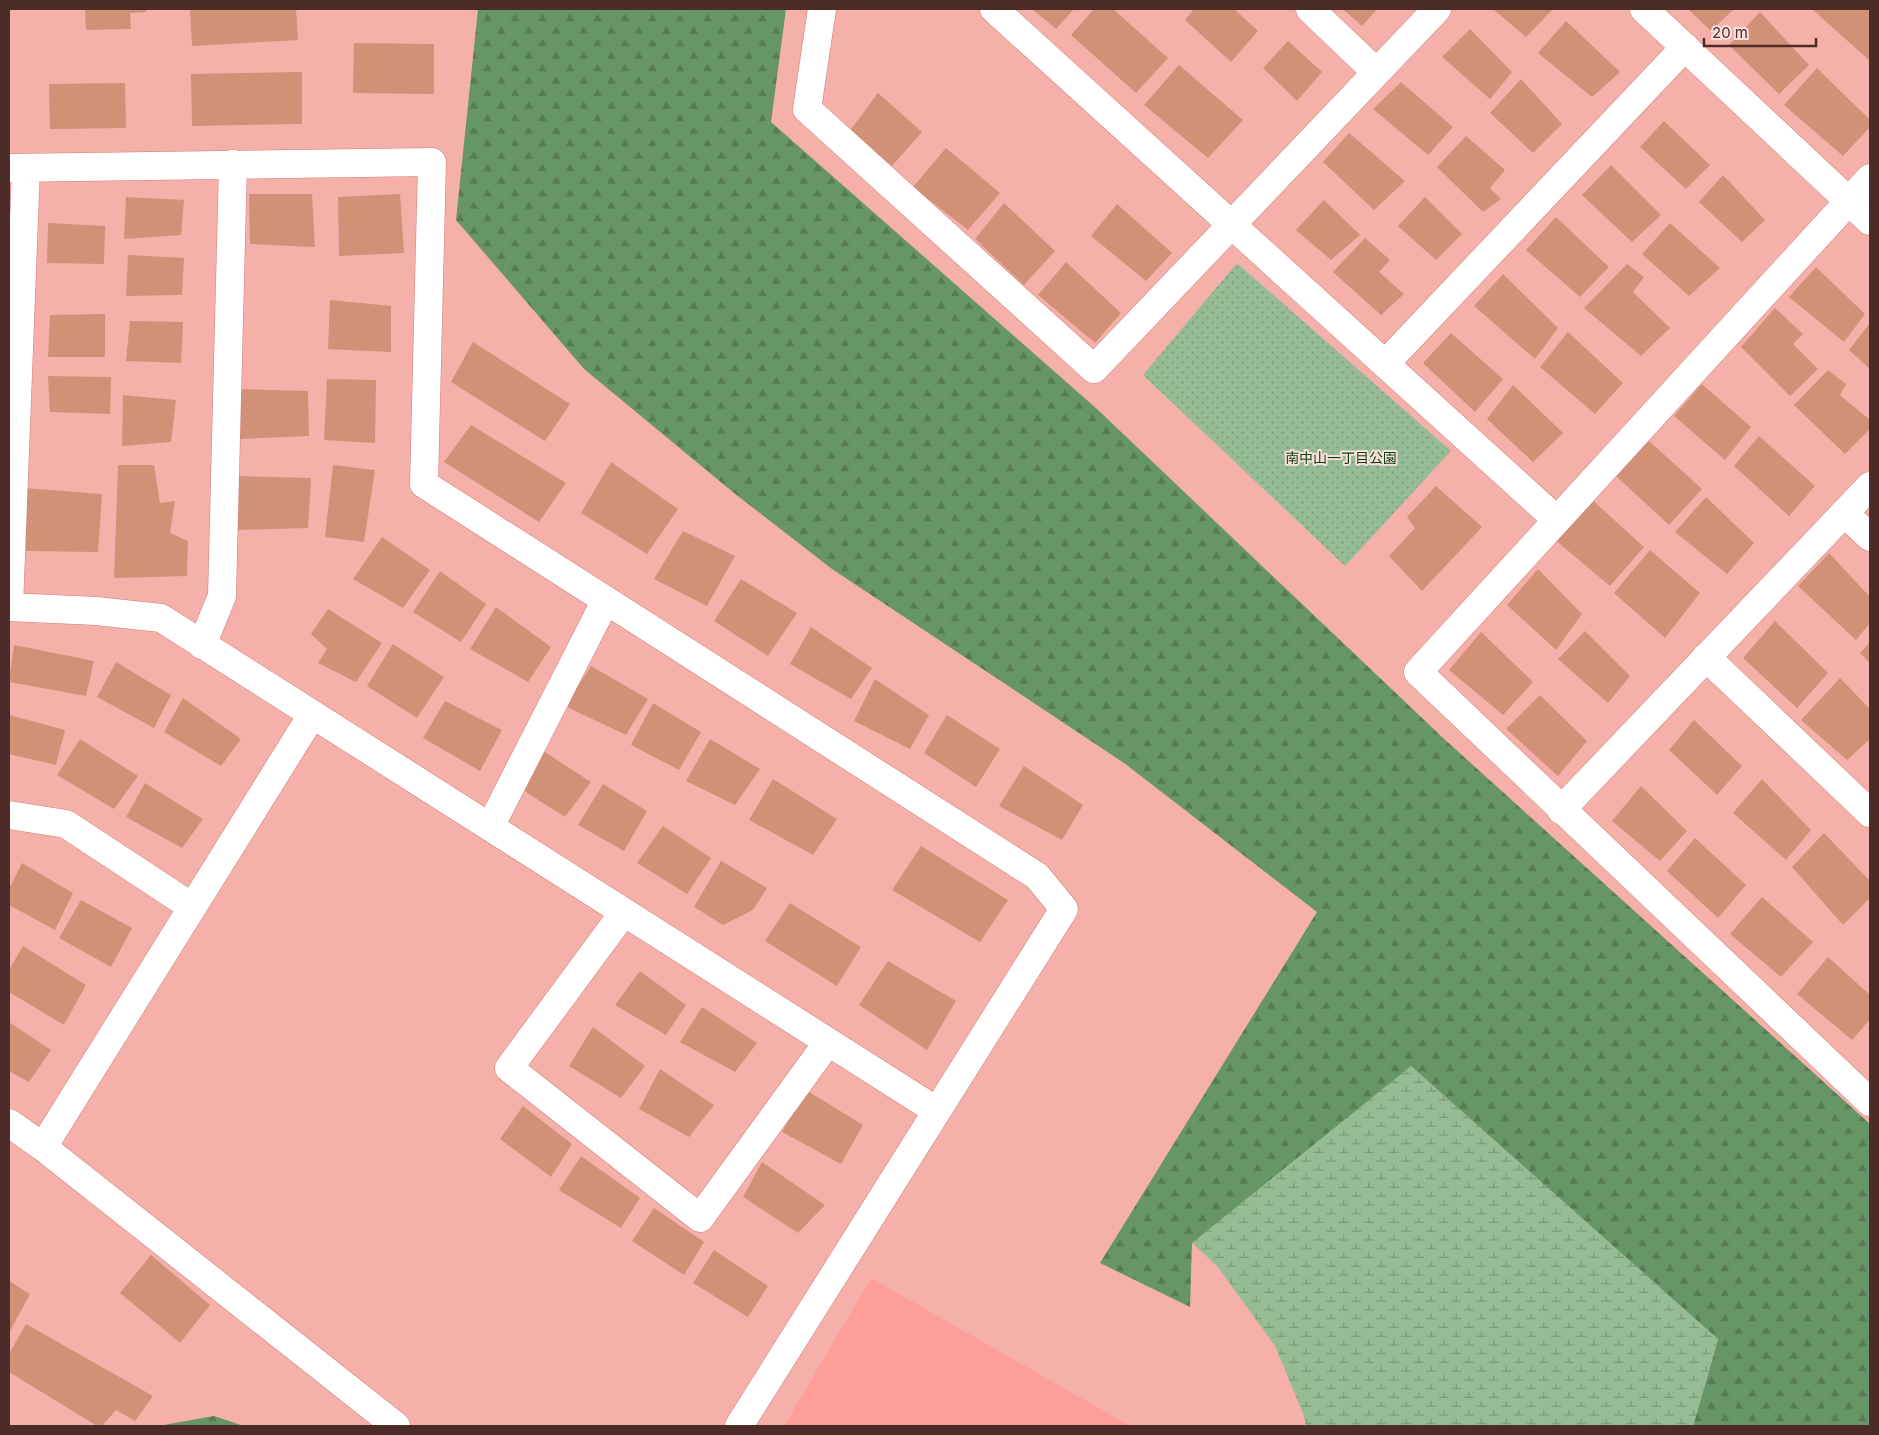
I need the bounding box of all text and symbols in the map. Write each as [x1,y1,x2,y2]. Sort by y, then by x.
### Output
scale bar [1704,15,1816,47]
text: 20 m [1712,23,1748,42]
park label: 南中山一丁目公園 [1285,449,1397,466]

